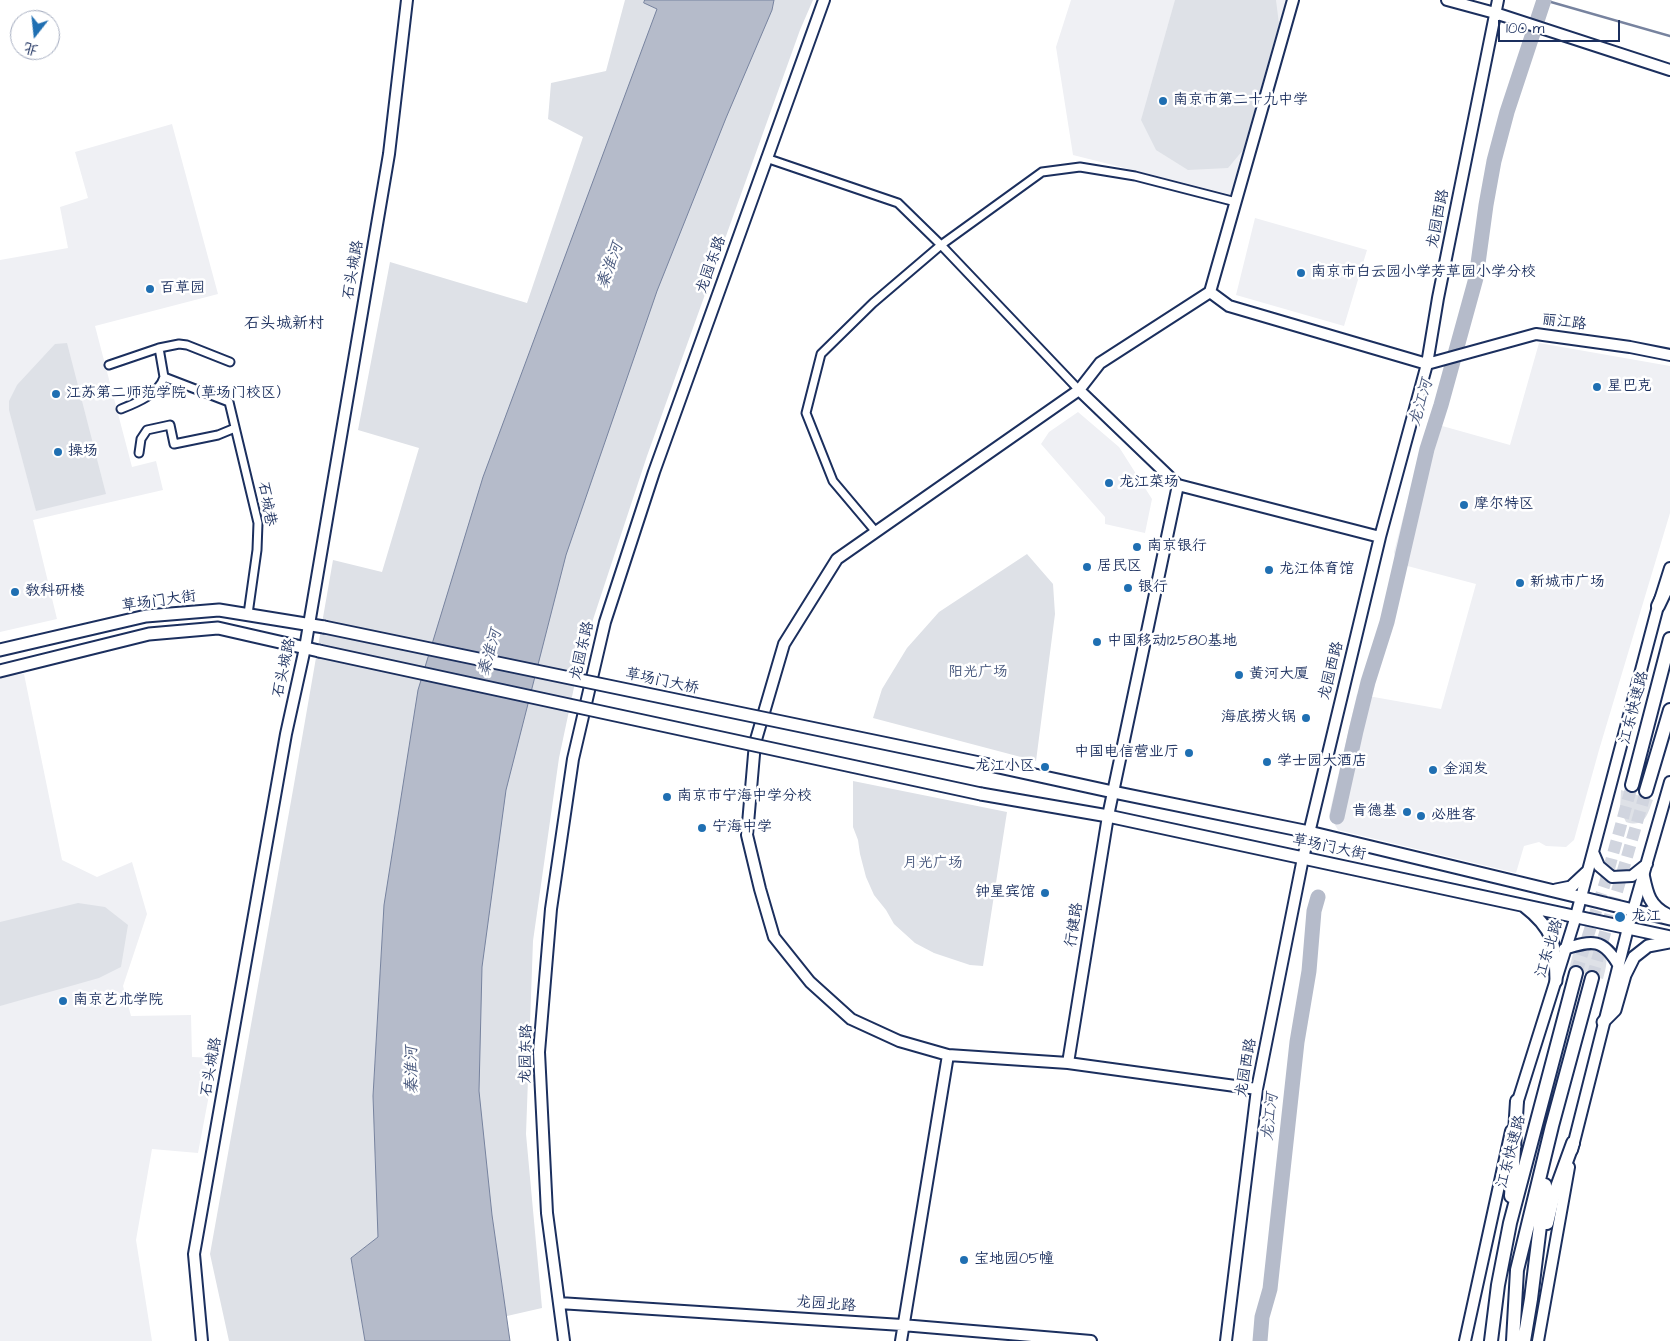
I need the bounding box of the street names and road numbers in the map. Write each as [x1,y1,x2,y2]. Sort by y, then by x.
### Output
street label: 龙园西路 [1424,188,1454,250]
street label: 龙园东路 [693,234,731,296]
street label: 石头城路 [340,239,368,301]
street label: 丽江路 [1541,311,1587,335]
street label: 石城巷 [253,480,279,528]
street label: 草场门大街 [121,588,197,616]
street label: 龙园东路 [567,620,599,682]
street label: 石头城路 [270,637,300,699]
street label: 龙园西路 [1316,640,1348,702]
street label: 草场门大桥 [623,665,701,699]
street label: 江东快速路 [1617,669,1653,747]
street label: 草场门大街 [1290,831,1368,865]
street label: 行健路 [1063,901,1087,949]
street label: 江东北路 [1533,918,1567,980]
street label: 龙园东路 [517,1024,537,1084]
street label: 石头城路 [198,1036,226,1098]
street label: 龙园西路 [1233,1037,1261,1099]
street label: 江东快速路 [1494,1113,1530,1191]
street label: 龙园北路 [795,1294,857,1316]

